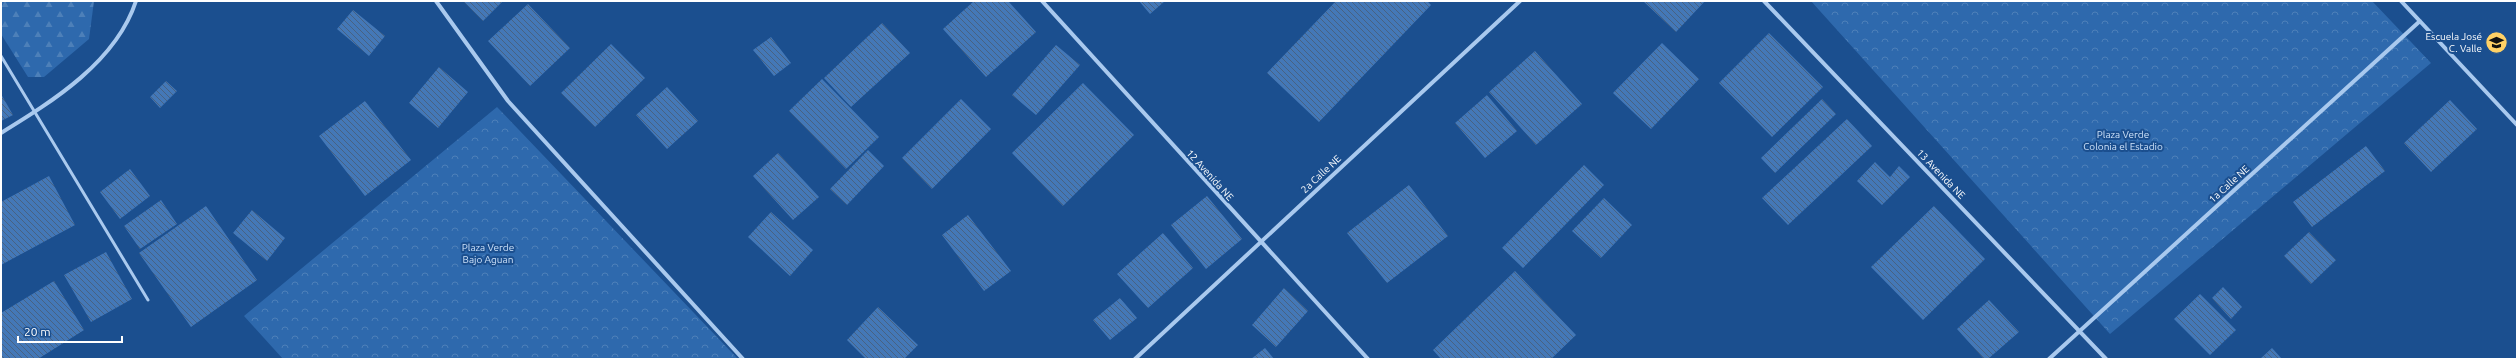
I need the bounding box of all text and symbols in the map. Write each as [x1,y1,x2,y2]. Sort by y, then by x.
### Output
school or university icon: Escuela José C. Valle [2484,29,2510,55]
place label: Escuela José C. Valle [2425,31,2482,54]
park label: Plaza Verde Colonia el Estadio [2083,129,2163,152]
street label: 12 Avenida NE [1184,147,1236,203]
street label: 13 Avenida NE [1915,147,1968,201]
street label: 2a Calle NE [1299,153,1343,195]
street label: 1a Calle NE [2207,163,2252,205]
park label: Plaza Verde Bajo Aguan [462,242,514,265]
scale bar [18,318,122,344]
text: 20 m [24,325,51,338]

